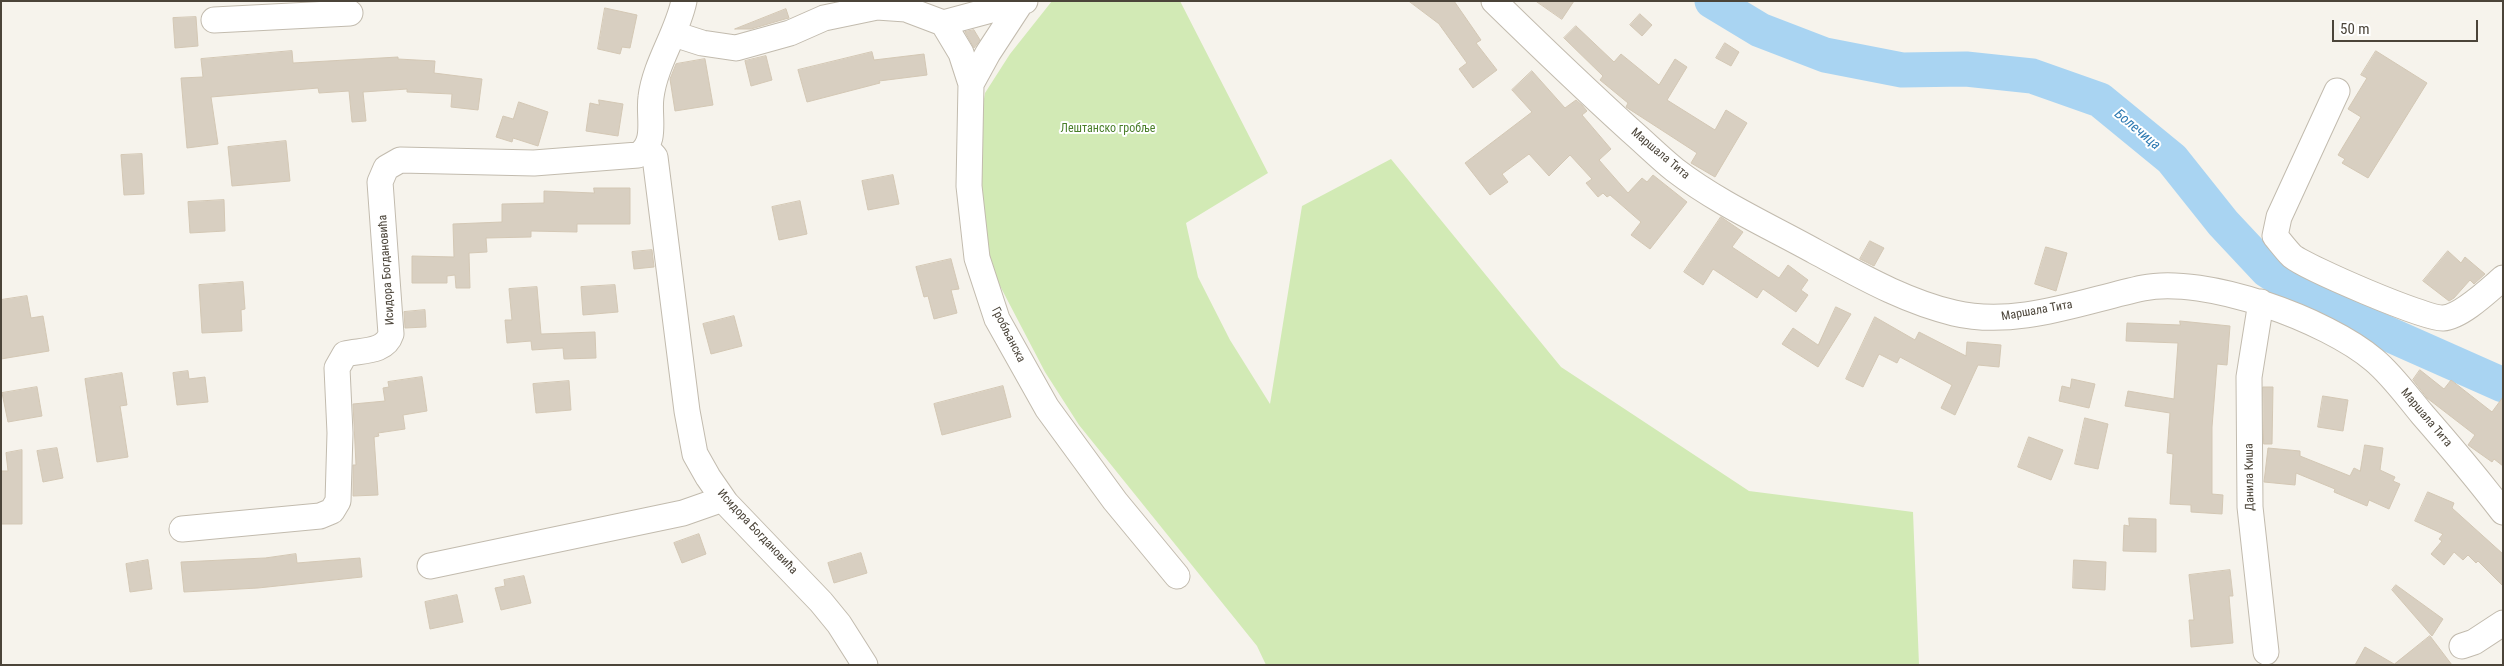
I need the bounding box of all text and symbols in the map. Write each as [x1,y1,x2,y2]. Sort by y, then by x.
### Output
scale bar [2334,10,2480,42]
text: 50 m [2340,20,2370,38]
water label: Болечица [2111,106,2163,154]
park label: Лештанско гробље [1061,122,1155,136]
street label: Маршала Тита [1628,125,1692,183]
street label: Исидора Богдановића [376,214,398,326]
street label: Маршала Тита [2000,298,2074,324]
street label: Гробљанска [988,305,1028,365]
street label: Маршала Тита [2397,386,2455,450]
street label: Данила Киша [2242,443,2258,511]
street label: Исидора Богдановића [714,487,800,577]

